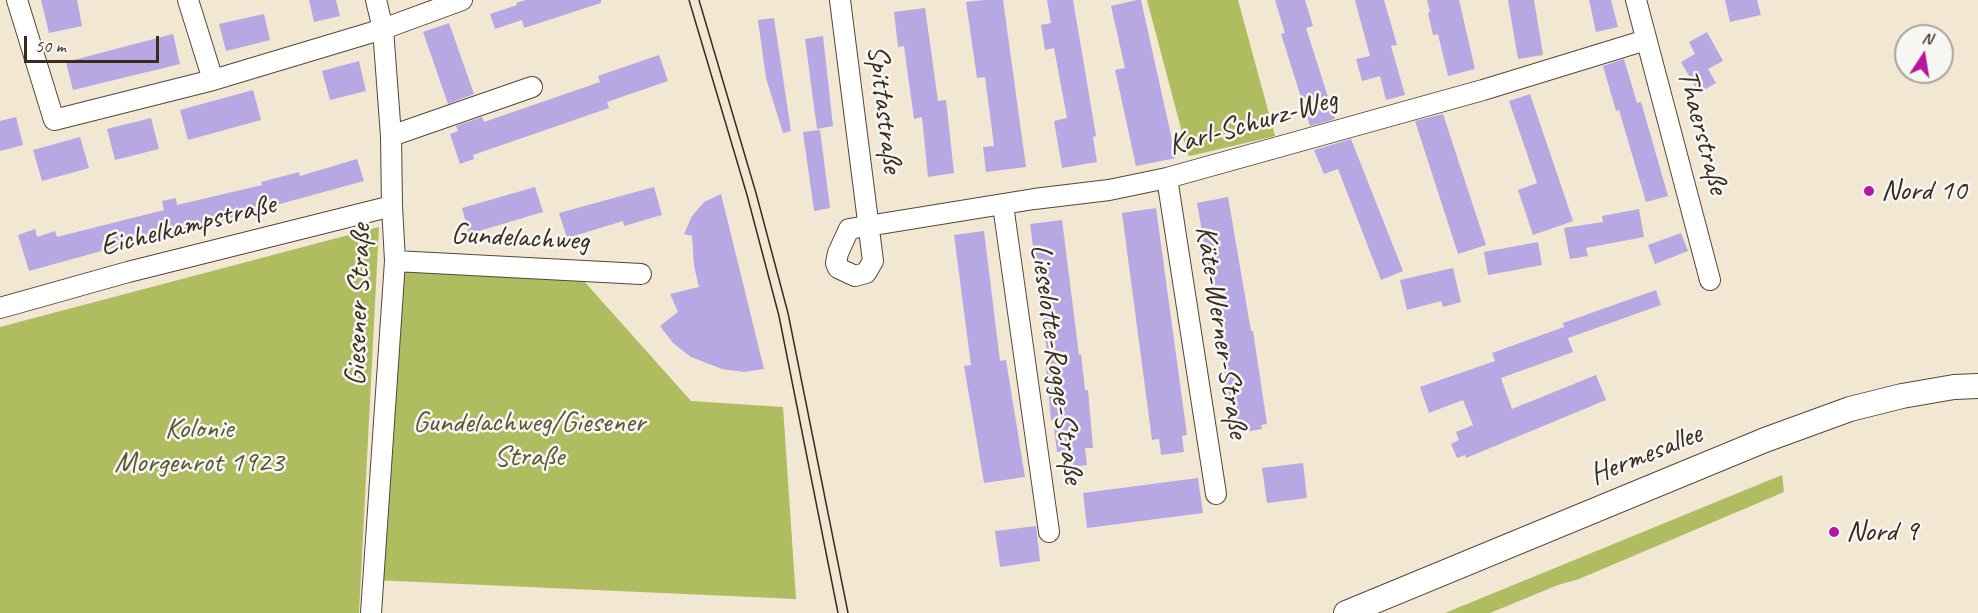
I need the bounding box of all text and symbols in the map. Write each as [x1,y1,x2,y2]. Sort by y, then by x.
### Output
scale bar [27,24,162,62]
north arrow [1894,24,1954,84]
text: N [1920,28,1934,49]
text: 50 m [35,35,66,57]
street label: Spittastraße [858,43,910,175]
street label: Thaerstraße [1668,66,1736,198]
street label: Karl-Schurz-Weg [1164,82,1342,164]
place label: Nord 10 [1881,173,1966,209]
marker: Nord 10 [1862,184,1876,198]
street label: Eichelkampstraße [97,187,279,265]
street label: Gundelachweg [450,216,590,260]
street label: Giesener Straße [338,223,380,387]
street label: Käte-Werner-Straße [1186,223,1256,441]
street label: Lieselotte-Rogge-Straße [1021,242,1091,486]
park label: Gundelachweg/Giesener Straße [413,405,645,476]
park label: Kolonie Morgenrot 1923 [114,411,284,482]
street label: Hermesallee [1585,416,1707,494]
place label: Nord 9 [1846,514,1918,550]
marker: Nord 9 [1827,525,1841,539]

